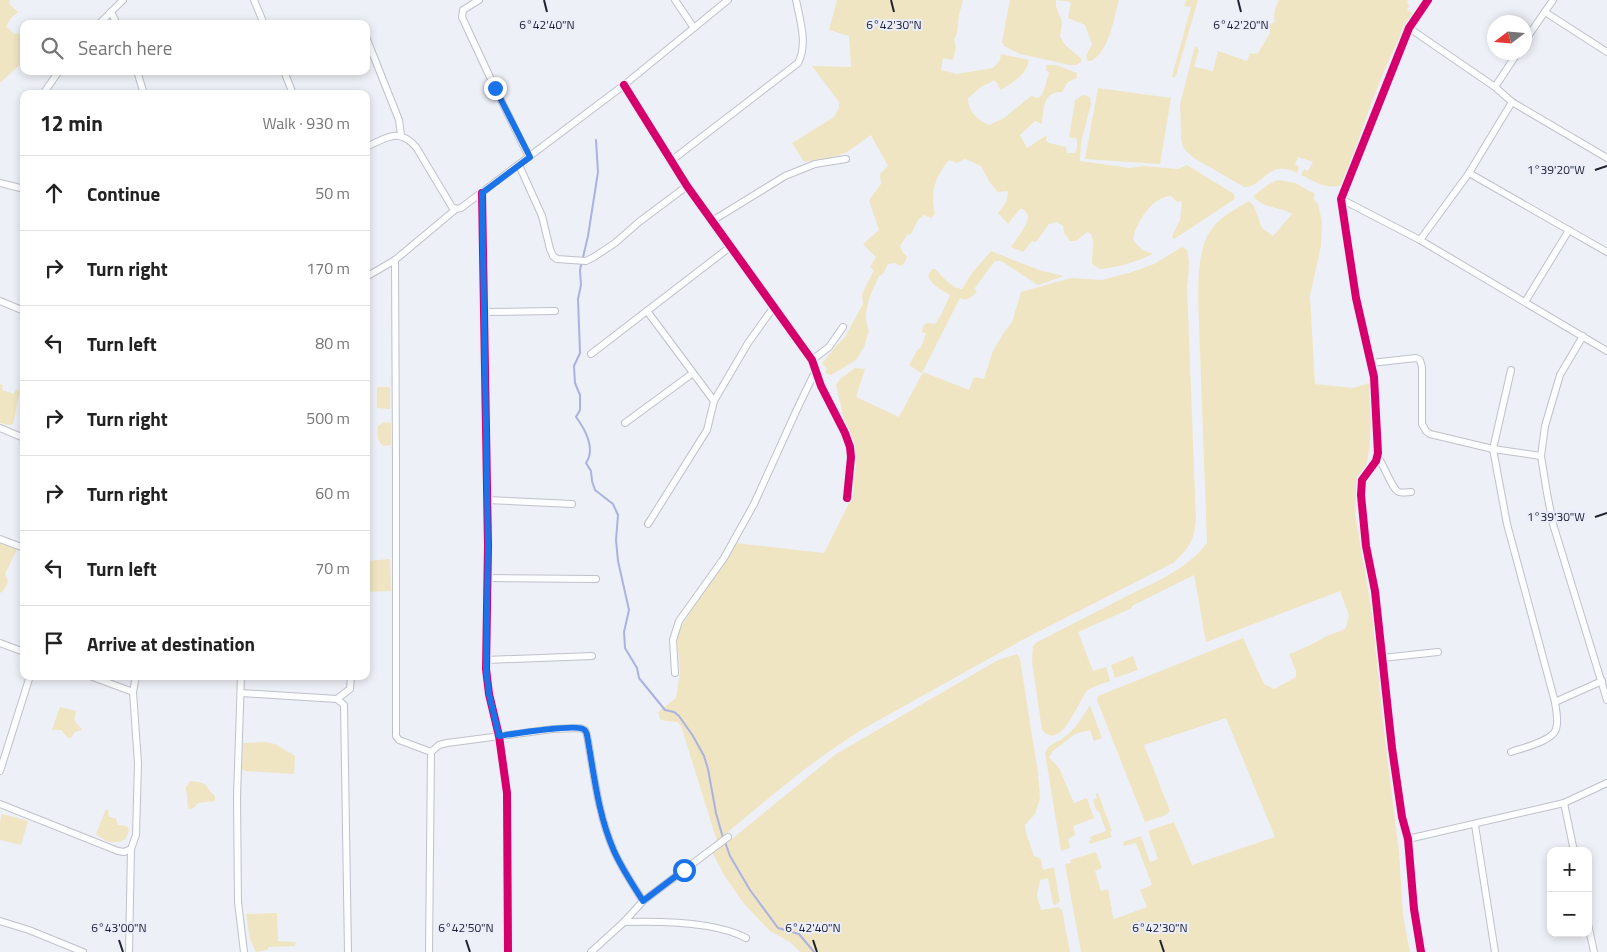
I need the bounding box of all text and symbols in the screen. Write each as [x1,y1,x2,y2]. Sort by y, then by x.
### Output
text: 6°42'40"N [519,15,575,34]
text: 6°42'30"N [866,15,922,34]
text: 6°42'20"N [1213,15,1269,34]
north arrow [1487,15,1532,60]
search box [20,20,370,75]
text: Search here [78,33,172,62]
icon: search [38,34,66,62]
route end [484,77,507,100]
text: 12 min [40,107,103,139]
text: Walk · 930 m [262,111,350,135]
text: 1°39'20"W [1527,160,1585,179]
icon: ahead [40,179,68,207]
text: Continue [87,179,160,208]
text: 50 m [315,181,350,205]
icon: right [40,254,68,282]
text: Turn right [87,254,168,283]
text: 170 m [306,256,350,280]
icon: left [40,329,68,357]
text: Turn left [87,329,157,358]
text: 80 m [315,331,350,355]
icon: right [40,404,68,432]
text: Turn right [87,404,168,433]
text: 500 m [306,406,350,430]
icon: right [40,479,68,507]
text: Turn right [87,479,168,508]
text: 60 m [315,481,350,505]
text: 1°39'30"W [1527,507,1585,526]
icon: left [40,554,68,582]
text: Turn left [87,554,157,583]
text: 70 m [315,556,350,580]
icon: arrive [40,629,68,657]
text: Arrive at destination [87,629,255,658]
map controls [1547,847,1592,937]
button: + [1547,847,1592,892]
route start [673,859,696,882]
button: − [1547,892,1592,937]
text: 6°43'00"N [91,918,147,937]
text: 6°42'50"N [438,918,494,937]
text: 6°42'40"N [785,918,841,937]
text: 6°42'30"N [1132,918,1188,937]

